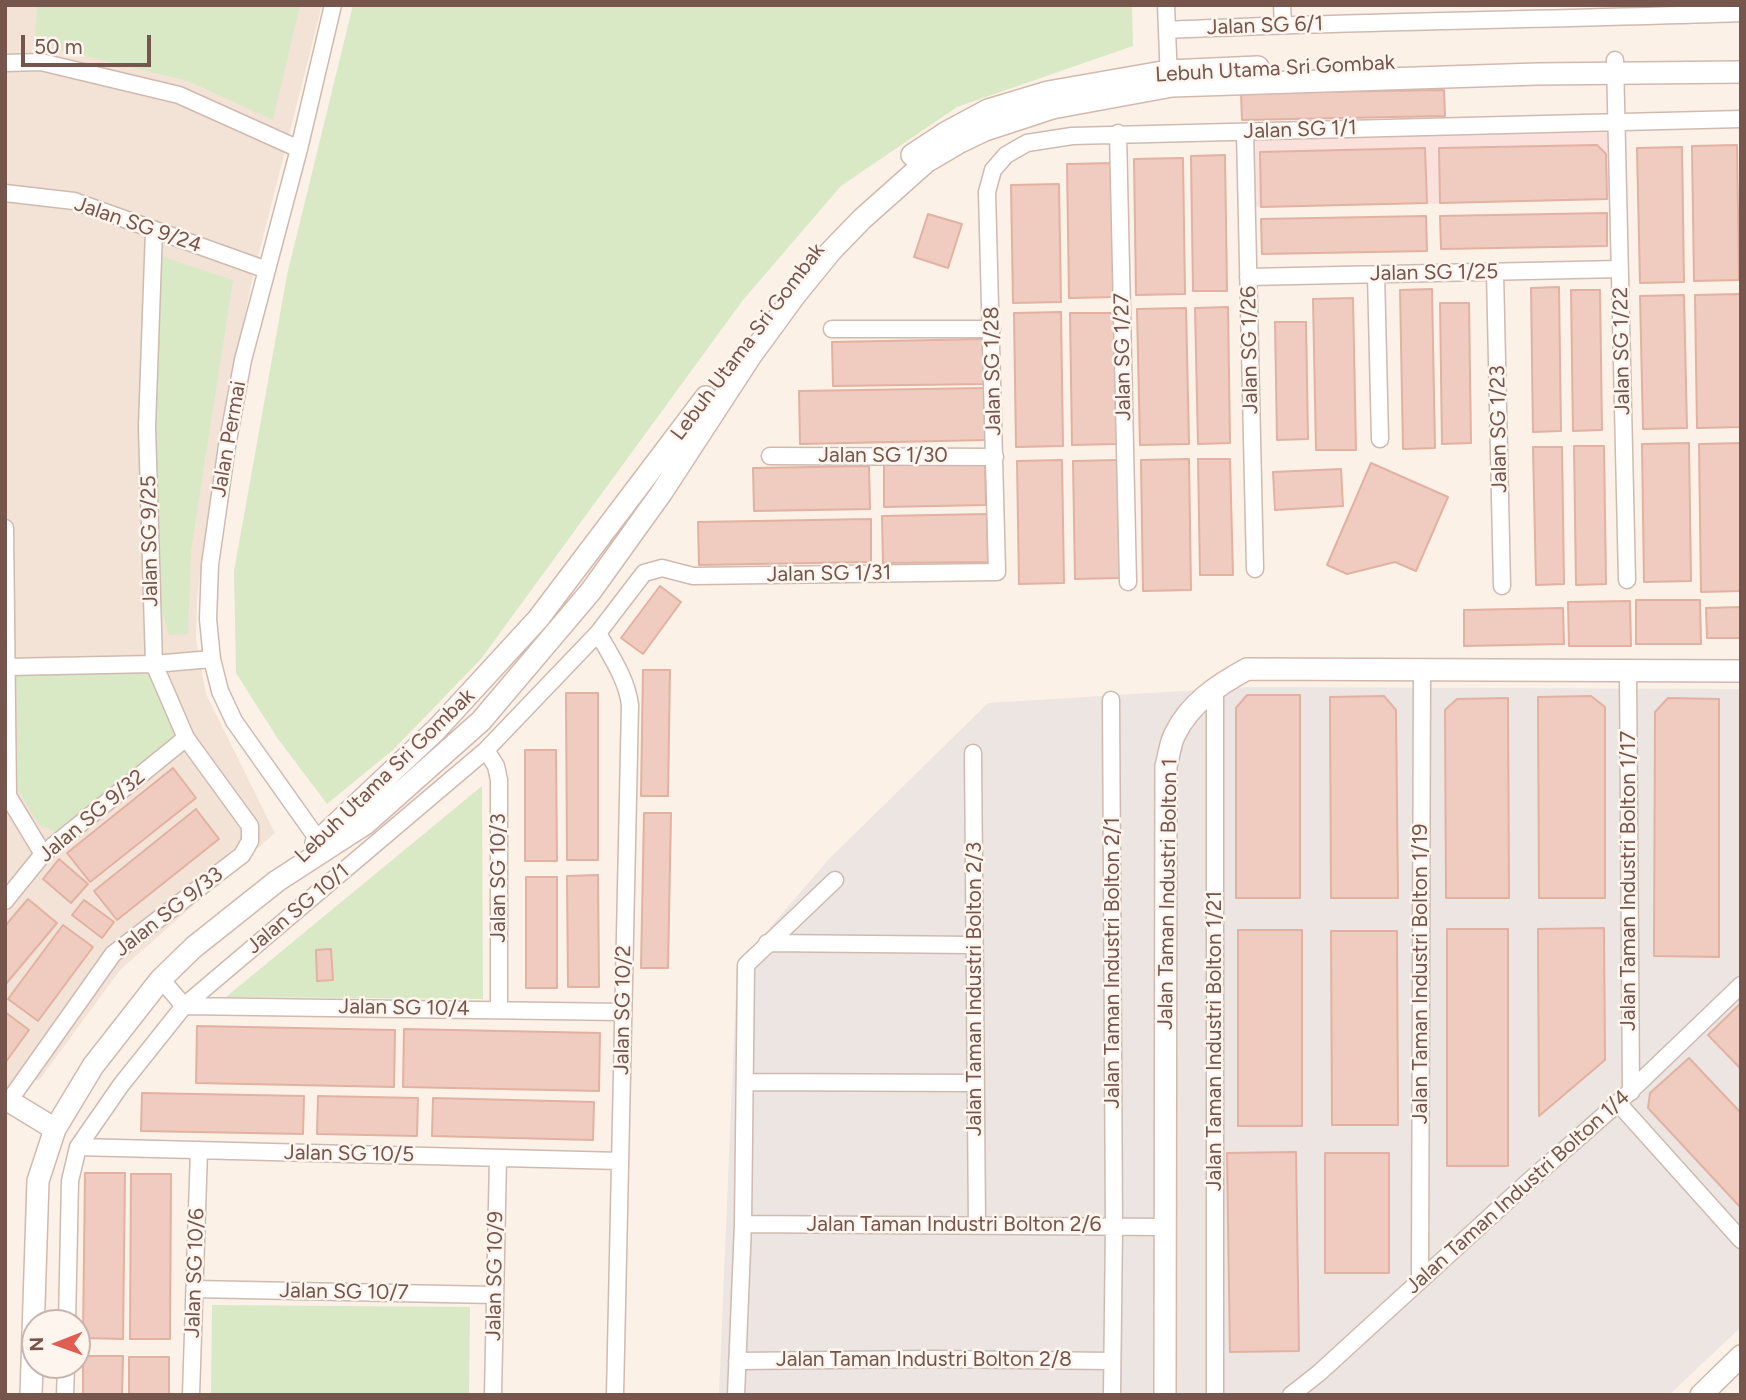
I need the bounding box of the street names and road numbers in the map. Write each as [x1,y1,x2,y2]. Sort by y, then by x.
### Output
street label: Jalan SG 6/1 [1206,11,1324,41]
street label: Lebuh Utama Sri Gombak [1155,50,1395,88]
street label: Jalan SG 1/1 [1243,115,1357,145]
street label: Jalan SG 9/24 [71,191,205,259]
street label: Lebuh Utama Sri Gombak [666,239,830,445]
street label: Jalan SG 1/25 [1370,259,1498,287]
street label: Jalan SG 1/26 [1236,286,1264,414]
street label: Jalan SG 1/22 [1608,287,1636,415]
street label: Jalan SG 1/27 [1109,293,1137,421]
street label: Jalan SG 1/28 [979,306,1007,436]
street label: Jalan SG 1/23 [1485,365,1513,493]
street label: Jalan Permai [206,379,252,499]
street label: Jalan SG 1/30 [818,443,948,469]
street label: Jalan SG 9/25 [136,475,164,607]
street label: Jalan SG 1/31 [766,560,892,588]
street label: Lebuh Utama Sri Gombak [290,684,480,868]
street label: Jalan Taman Industri Bolton 1/17 [1616,731,1642,1031]
street label: Jalan Taman Industri Bolton 1 [1153,758,1183,1030]
street label: Jalan SG 9/32 [34,764,150,868]
street label: Jalan SG 10/3 [486,813,512,943]
street label: Jalan Taman Industri Bolton 2/1 [1100,817,1126,1109]
street label: Jalan Taman Industri Bolton 1/19 [1408,824,1434,1124]
street label: Jalan Taman Industri Bolton 2/3 [962,842,988,1136]
street label: Jalan SG 10/1 [241,859,355,959]
street label: Jalan SG 9/33 [110,862,228,962]
street label: Jalan Taman Industri Bolton 1/21 [1202,891,1228,1191]
street label: Jalan SG 10/2 [609,945,637,1075]
street label: Jalan SG 10/4 [338,994,470,1022]
street label: Jalan Taman Industri Bolton 1/4 [1401,1085,1635,1299]
street label: Jalan SG 10/5 [284,1140,414,1168]
street label: Jalan SG 10/6 [180,1208,210,1338]
street label: Jalan SG 10/9 [481,1211,509,1341]
street label: Jalan Taman Industri Bolton 2/6 [807,1212,1101,1238]
street label: Jalan SG 10/7 [279,1278,409,1306]
street label: Jalan Taman Industri Bolton 2/8 [776,1347,1072,1373]

